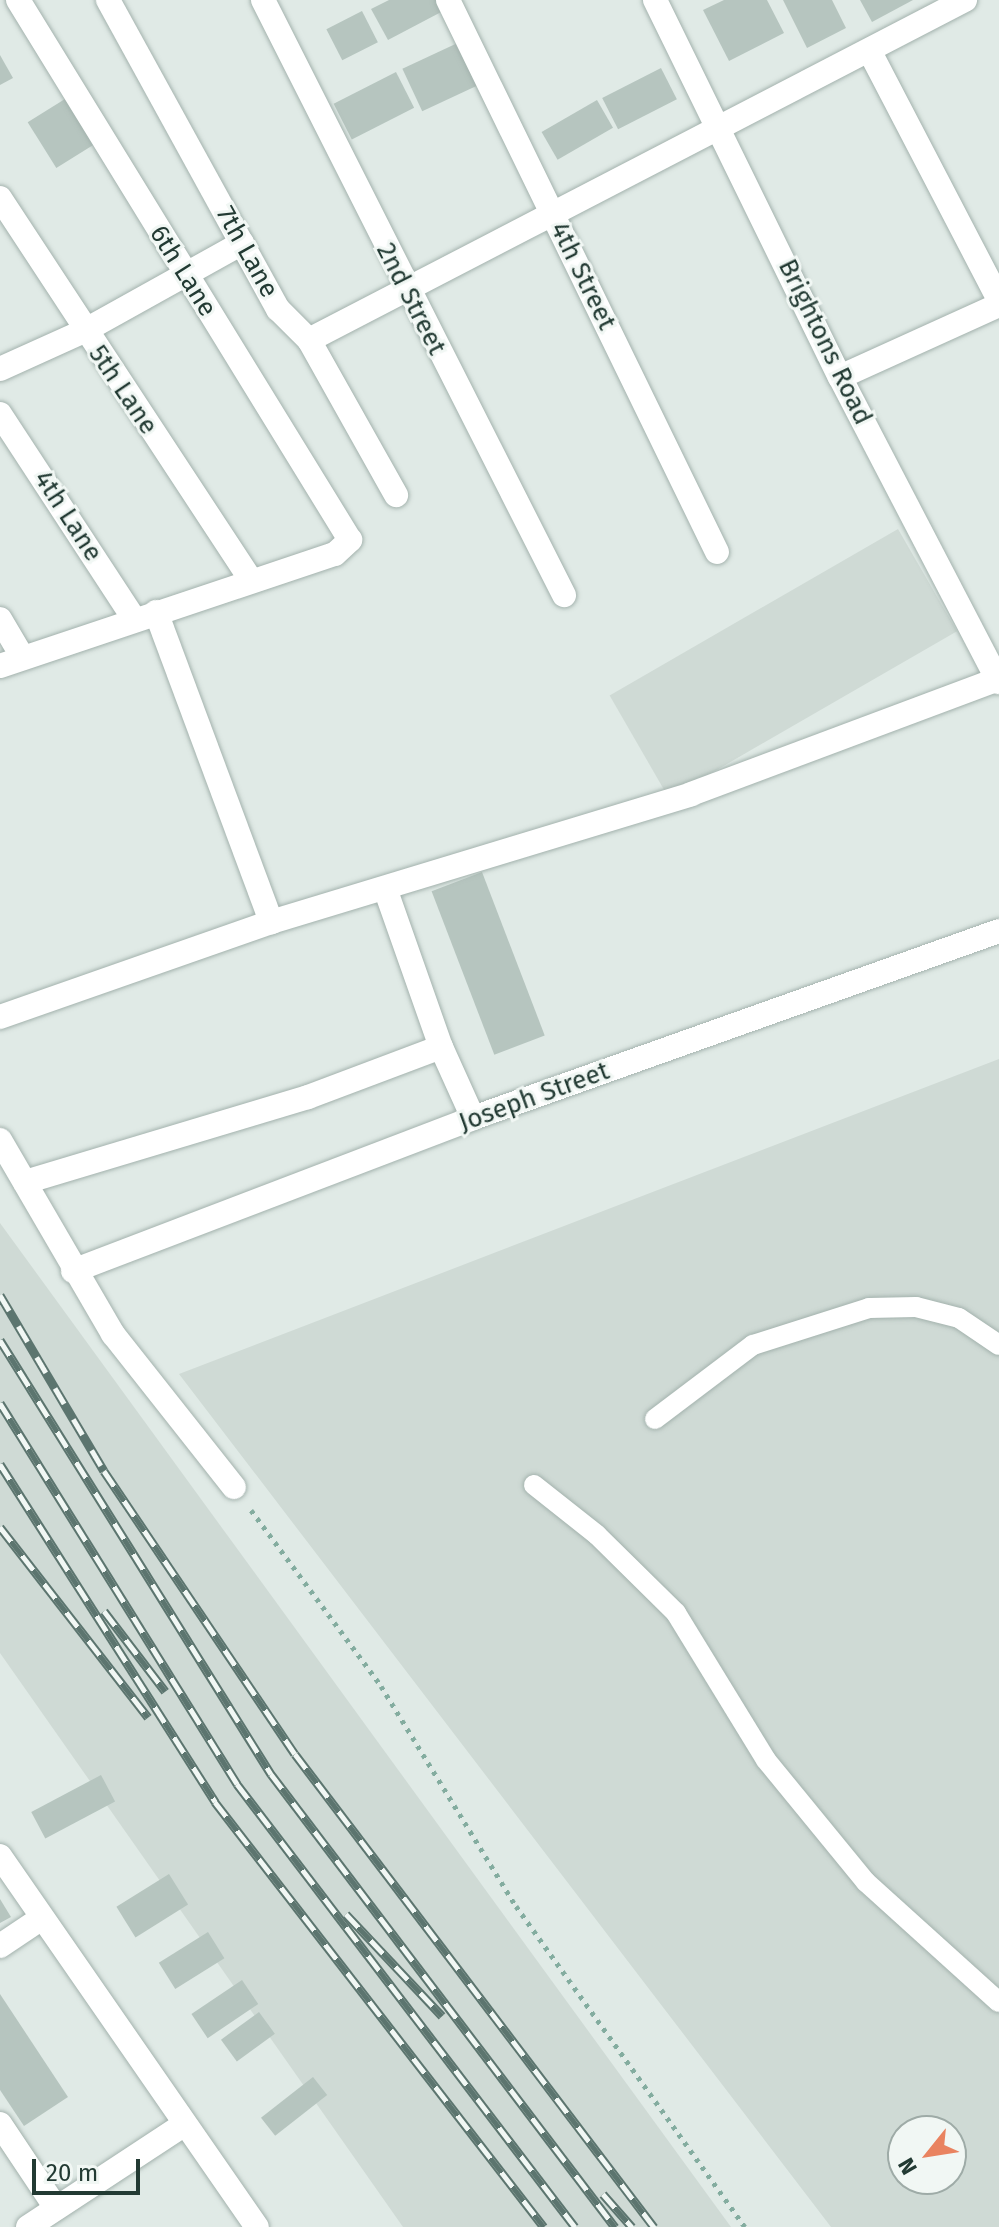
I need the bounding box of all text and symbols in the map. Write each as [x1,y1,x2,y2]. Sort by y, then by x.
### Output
street label: 7th Lane [209,201,285,303]
street label: 4th Street [544,217,622,335]
street label: 6th Lane [143,220,223,322]
street label: 2nd Street [370,238,452,360]
street label: Brightons Road [771,254,879,430]
street label: 5th Lane [82,340,164,440]
street label: 4th Lane [27,465,109,567]
street label: Joseph Street [455,1055,613,1139]
north arrow [887,2115,967,2195]
scale bar [36,2143,144,2193]
text: N [892,2153,923,2179]
text: 20 m [46,2159,98,2187]

